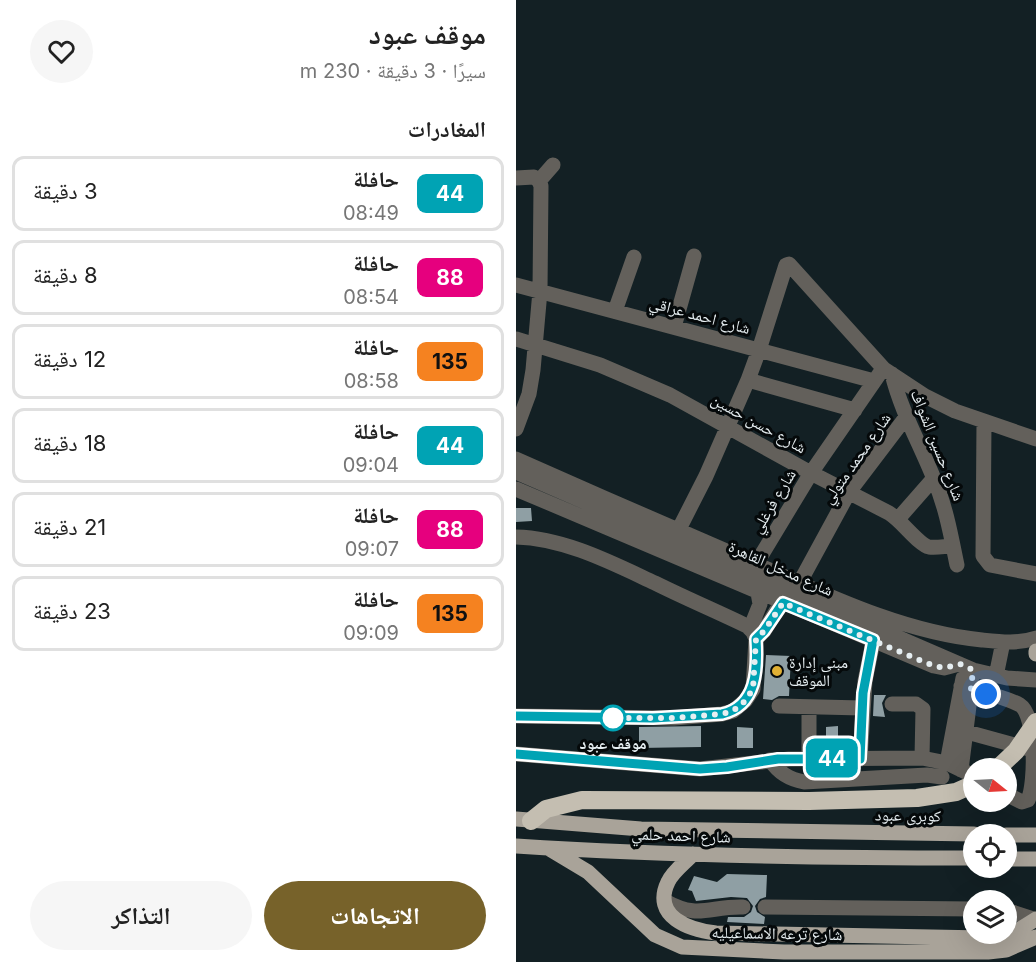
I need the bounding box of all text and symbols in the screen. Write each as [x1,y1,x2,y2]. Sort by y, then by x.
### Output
text: موقف عبود [369,17,486,51]
button: heart [30,20,93,83]
text: سيرًا · 3 دقيقة · 230 m [300,59,486,83]
text: المغادرات [408,116,486,142]
text: حافلة [353,166,399,192]
text: 3 دقيقة [33,178,98,204]
text: 44 [436,181,464,206]
text: 08:49 [343,201,399,225]
text: حافلة [353,250,399,276]
text: 8 دقيقة [33,262,98,288]
text: 88 [436,265,464,290]
text: 08:54 [343,285,399,309]
street label: شارع احمد عراقي [647,292,753,341]
text: حافلة [353,334,399,360]
text: 12 دقيقة [33,346,106,372]
text: 135 [432,349,468,374]
text: 08:58 [344,369,399,393]
street label: شارع حسين الشواف [906,387,969,504]
street label: شارع حسن حسين [708,389,810,458]
street label: شارع محمد متولي [817,409,897,509]
text: حافلة [353,418,399,444]
text: 18 دقيقة [33,430,106,456]
text: 44 [436,433,464,458]
text: 09:04 [343,453,399,477]
street label: شارع فرغلي [746,465,803,538]
text: حافلة [353,502,399,528]
text: 21 دقيقة [33,514,106,540]
text: 88 [436,517,464,542]
street label: شارع مدخل القاهرة [725,536,836,601]
text: 09:07 [345,537,399,561]
text: حافلة [353,586,399,612]
text: 23 دقيقة [33,598,111,624]
text: 135 [432,601,468,626]
text: 09:09 [343,621,399,645]
place label: مبنى إدارة الموقف [789,652,848,690]
marker: مبنى إدارة الموقف [770,664,784,678]
your location [971,679,1001,709]
marker: موقف عبود [600,705,626,731]
place label: موقف عبود [579,733,647,753]
line badge: 44 [805,738,859,777]
text: 44 [818,746,846,771]
north arrow [963,758,1017,812]
map controls [963,758,1017,944]
street label: كوبرى عبود [875,804,942,827]
street label: شارع احمد حلمي [631,823,731,850]
button: locate [963,824,1017,878]
button: التذاكر [30,881,252,950]
button: الاتجاهات [264,881,486,950]
button: layers [963,890,1017,944]
street label: شارع ترعه الاسماعيليه [711,922,843,945]

